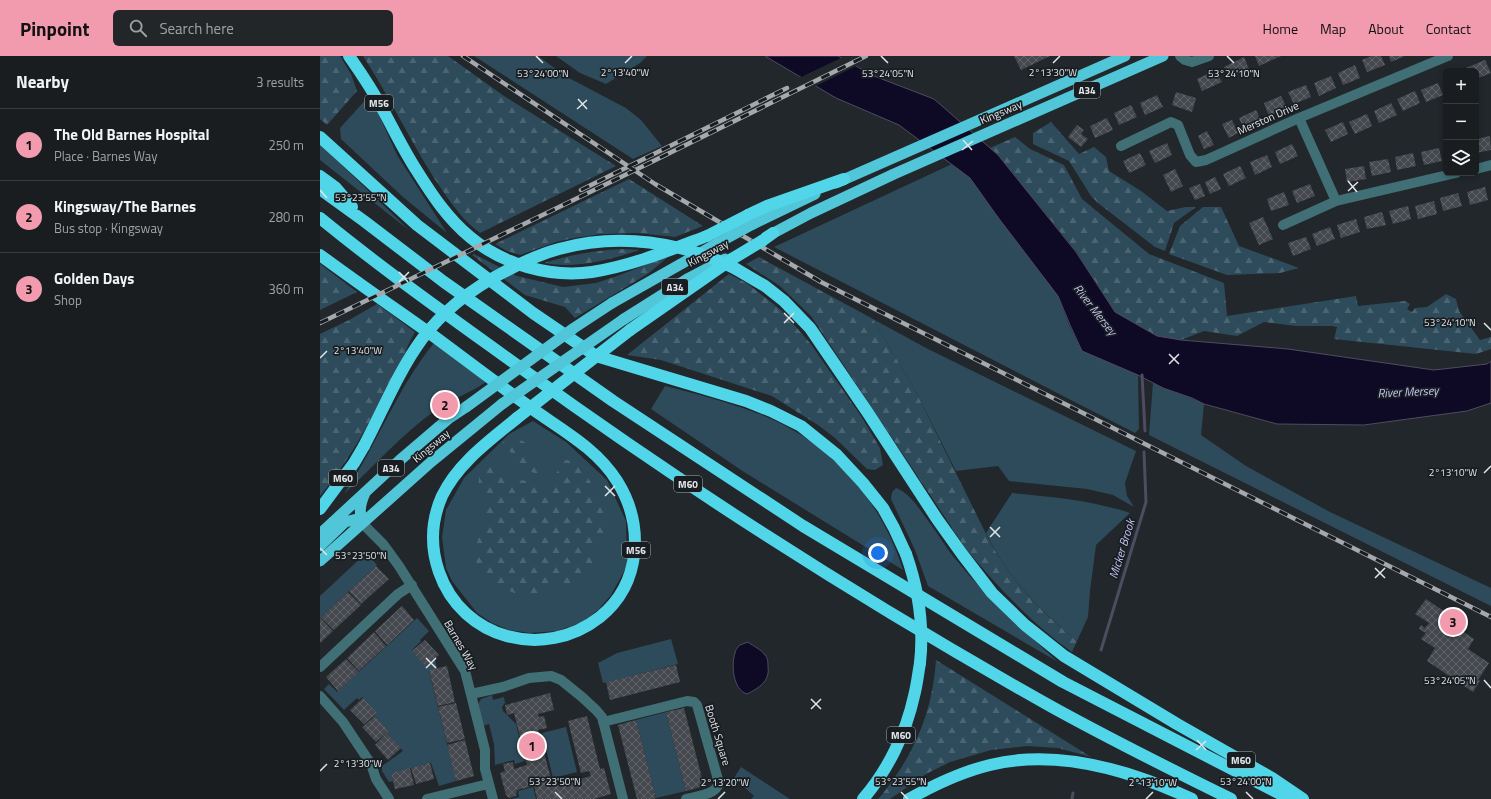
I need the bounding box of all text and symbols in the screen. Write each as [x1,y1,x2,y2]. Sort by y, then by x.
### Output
search box [113,10,393,46]
text: Pinpoint [20,14,89,43]
icon: search [127,17,149,39]
text: Search here [159,17,234,40]
text: Home [1263,18,1298,39]
text: Map [1320,18,1346,39]
text: About [1368,18,1404,39]
text: Contact [1426,18,1471,39]
text: 2°13'40"W [601,65,649,80]
text: 2°13'30"W [1029,65,1077,80]
text: 53°24'00"N [517,66,569,81]
text: 53°24'05"N [862,66,914,81]
text: 53°24'10"N [1208,66,1260,81]
map controls [1443,68,1479,176]
button: + [1443,68,1479,104]
text: Nearby [16,69,69,95]
text: 3 results [256,72,304,92]
road number: A34 [1074,82,1100,98]
road number: M56 [365,95,393,111]
street label: Kingsway [977,96,1025,128]
street label: Merston Drive [1235,97,1302,139]
button: − [1443,104,1479,140]
text: The Old Barnes Hospital [54,123,210,146]
text: 1 [25,135,33,155]
text: 250 m [268,135,304,155]
button: layers [1443,140,1479,176]
text: Place · Barnes Way [54,146,157,166]
text: 53°23'55"N [335,190,387,205]
text: Kingsway/The Barnes [54,195,196,218]
text: 2 [25,207,33,227]
text: 280 m [268,207,304,227]
text: Bus stop · Kingsway [54,218,163,238]
street label: Kingsway [685,235,732,270]
text: Golden Days [54,267,134,290]
text: 3 [25,279,33,299]
text: 360 m [268,279,304,299]
road number: A34 [662,279,688,295]
water label: River Mersey [1069,280,1123,341]
text: Shop [54,290,82,310]
text: 53°24'10"N [1424,315,1476,330]
text: 2°13'40"W [334,343,382,358]
water label: River Mersey [1377,380,1441,403]
pin: 2 [432,390,458,420]
street label: Kingsway [409,425,454,466]
road number: A34 [378,460,404,476]
text: 2°13'10"W [1429,465,1477,480]
road number: M60 [329,470,357,486]
road number: M60 [674,476,702,492]
water label: Micker Brook [1103,515,1140,581]
road number: M56 [622,542,650,558]
your location [868,543,888,563]
text: 53°23'50"N [335,548,387,563]
pin: 3 [1440,607,1466,637]
street label: Barnes Way [440,617,482,674]
text: 53°24'05"N [1424,673,1476,688]
street label: Booth Square [701,703,735,768]
road number: M60 [887,727,915,743]
pin: 1 [519,731,545,761]
road number: M60 [1227,752,1255,768]
text: 2°13'30"W [334,756,382,771]
text: 53°23'50"N [529,774,581,789]
text: 53°23'55"N [875,774,927,789]
text: 53°24'00"N [1220,774,1272,789]
text: 2°13'20"W [701,775,749,790]
text: 2°13'10"W [1129,775,1177,790]

